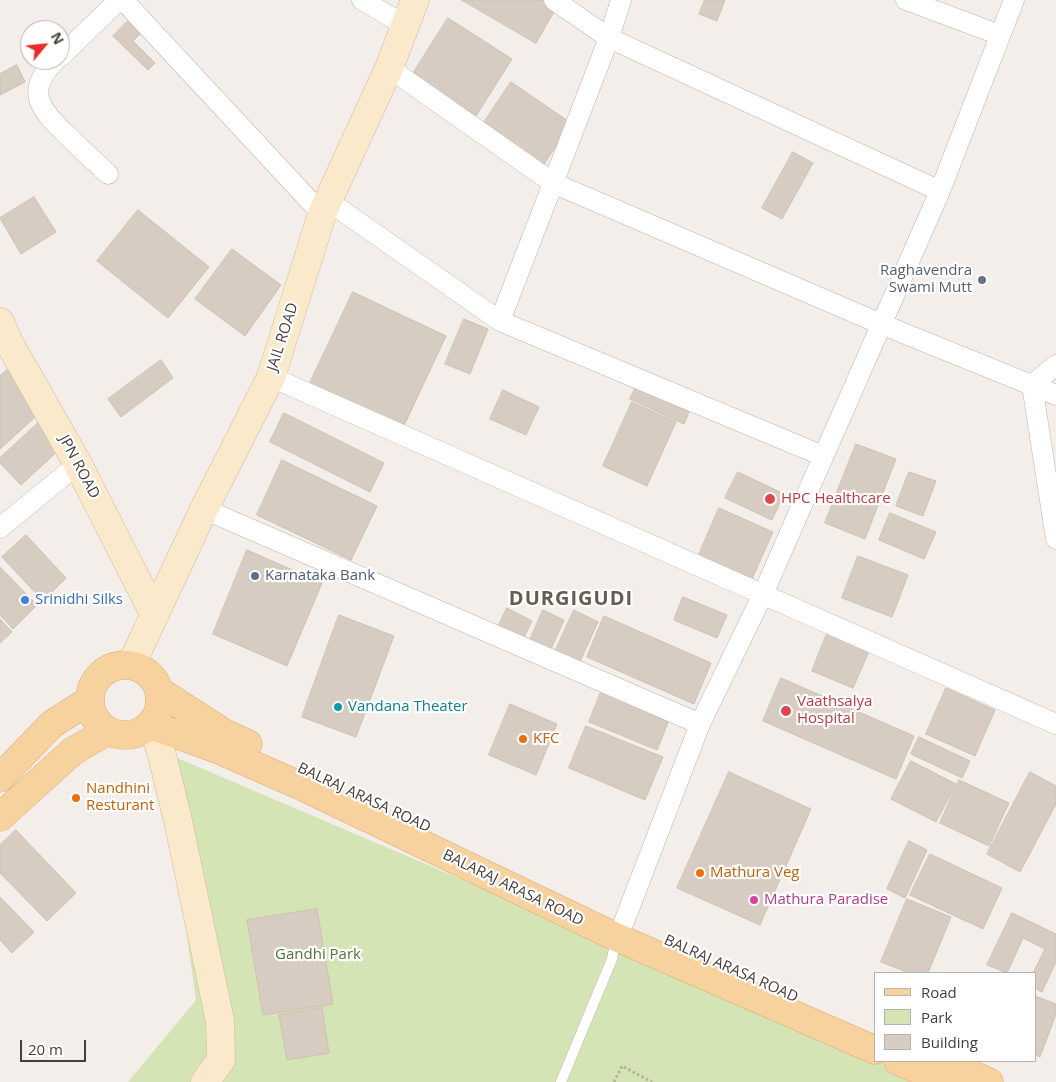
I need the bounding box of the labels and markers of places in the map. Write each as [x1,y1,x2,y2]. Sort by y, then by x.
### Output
place label: Raghavendra Swami Mutt [880,262,972,297]
marker: Raghavendra Swami Mutt [976,274,988,286]
place label: HPC Healthcare [781,490,891,508]
marker: HPC Healthcare [763,492,777,506]
place label: Karnataka Bank [265,567,375,585]
marker: Karnataka Bank [249,570,261,582]
place label: Srinidhi Silks [35,591,123,609]
marker: Srinidhi Silks [19,594,31,606]
place label: Vaathsalya Hospital [797,693,872,728]
place label: Vandana Theater [348,698,468,716]
marker: Vandana Theater [332,701,344,713]
marker: Vaathsalya Hospital [779,704,793,718]
place label: KFC [533,730,559,748]
marker: KFC [517,733,529,745]
place label: Nandhini Resturant [86,780,154,815]
marker: Nandhini Resturant [70,792,82,804]
place label: Mathura Veg [710,864,799,882]
marker: Mathura Veg [694,867,706,879]
place label: Mathura Paradise [764,891,888,909]
marker: Mathura Paradise [748,894,760,906]

